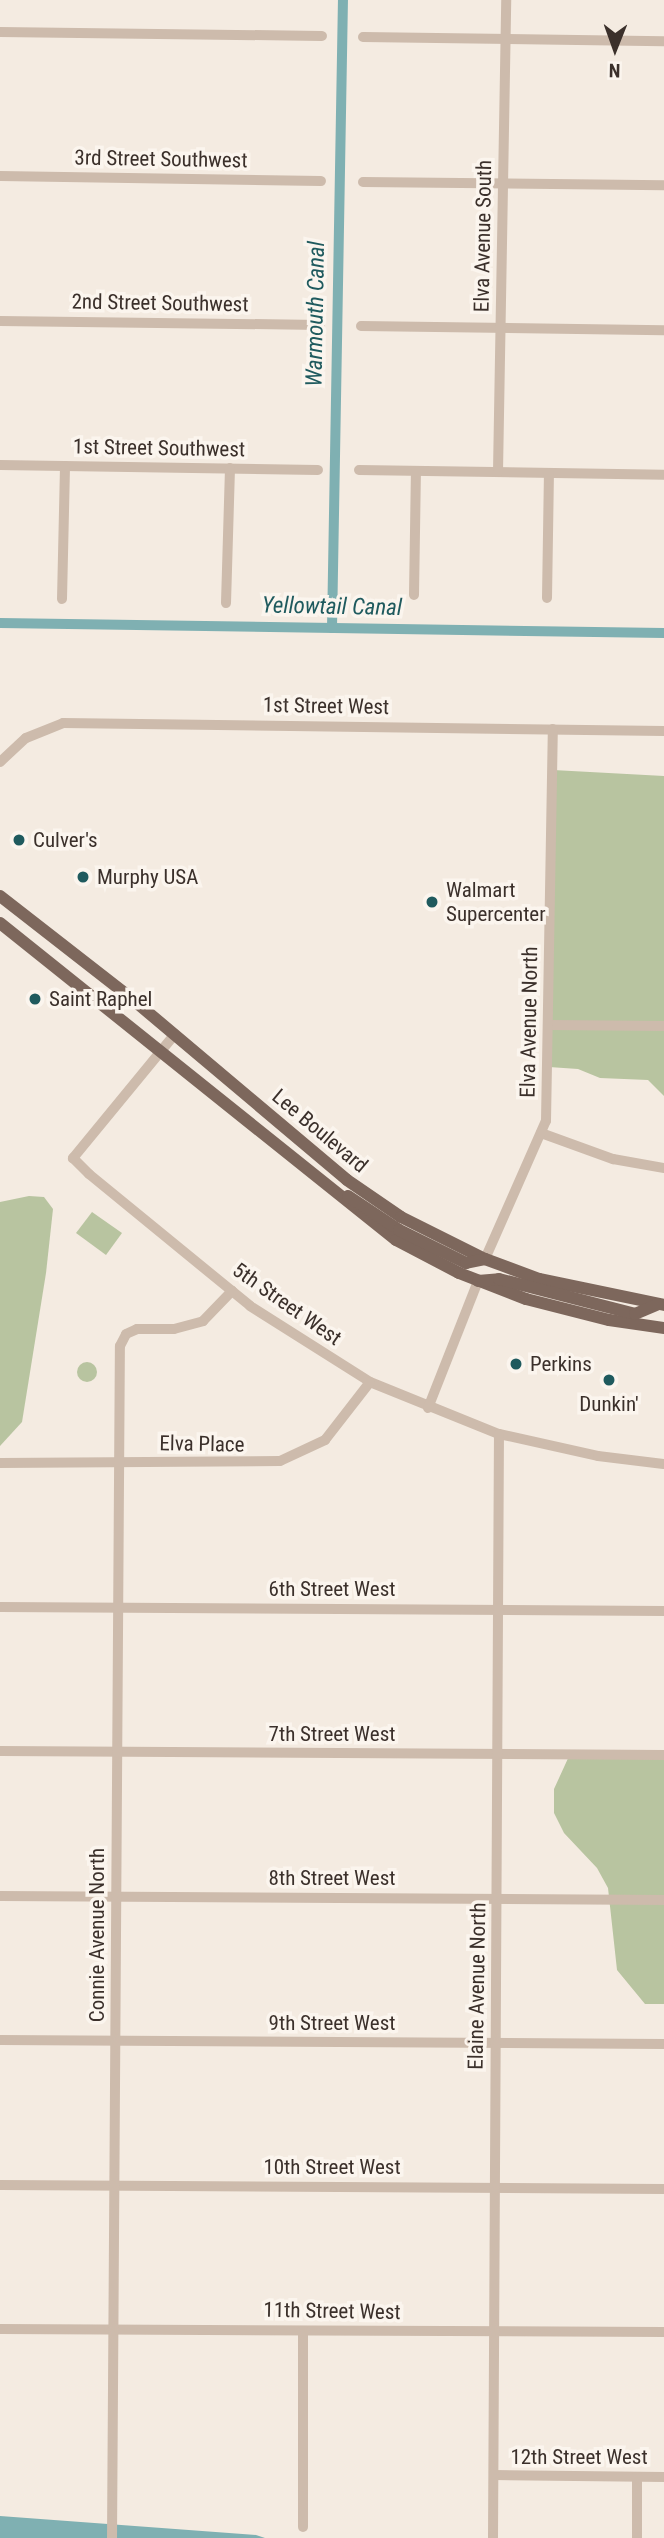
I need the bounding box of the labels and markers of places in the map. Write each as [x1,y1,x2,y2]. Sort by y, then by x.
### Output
place label: Culver's [33,827,98,853]
marker: Culver's [11,832,27,848]
place label: Murphy USA [97,864,198,890]
marker: Murphy USA [75,869,91,885]
place label: Walmart Supercenter [446,877,546,927]
marker: Walmart Supercenter [424,894,440,910]
place label: Saint Raphel [49,986,152,1012]
marker: Saint Raphel [27,991,43,1007]
place label: Perkins [530,1351,592,1377]
marker: Perkins [508,1356,524,1372]
marker: Dunkin' [601,1372,617,1388]
place label: Dunkin' [579,1391,639,1417]

